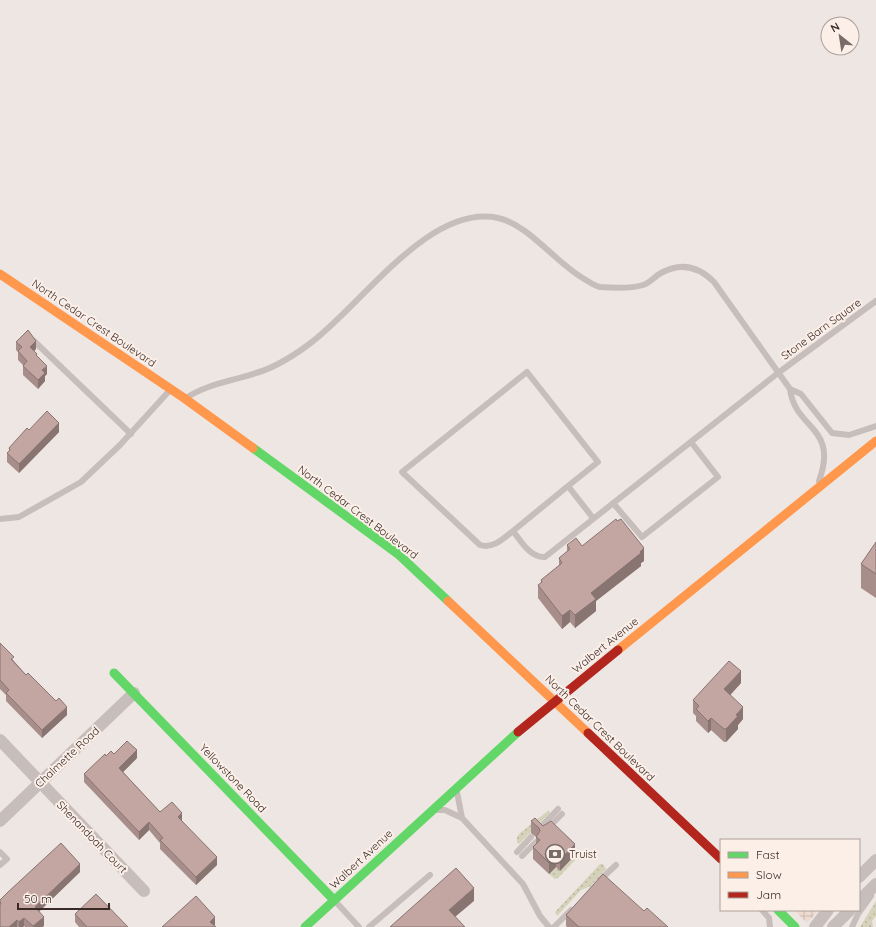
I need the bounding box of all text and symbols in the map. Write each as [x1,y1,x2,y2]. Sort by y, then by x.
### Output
north arrow [820,16,860,56]
text: N [828,19,842,35]
street label: North Cedar Crest Boulevard [29,276,159,370]
street label: Stone Barn Square [778,295,864,363]
street label: North Cedar Crest Boulevard [295,462,421,562]
street label: Walbert Avenue [569,614,641,676]
street label: North Cedar Crest Boulevard [542,672,658,784]
street label: Chalmette Road [32,724,102,790]
street label: Yellowstone Road [197,741,269,815]
street label: Shenandoah Court [54,798,130,876]
street label: Walbert Avenue [327,826,395,892]
legend [720,839,860,911]
bank icon: Truist [544,843,566,865]
place label: Truist [569,847,597,861]
text: Fast [756,847,780,862]
text: Slow [756,867,782,882]
scale bar [18,885,109,911]
text: Jam [756,887,781,902]
text: 50 m [24,891,52,906]

